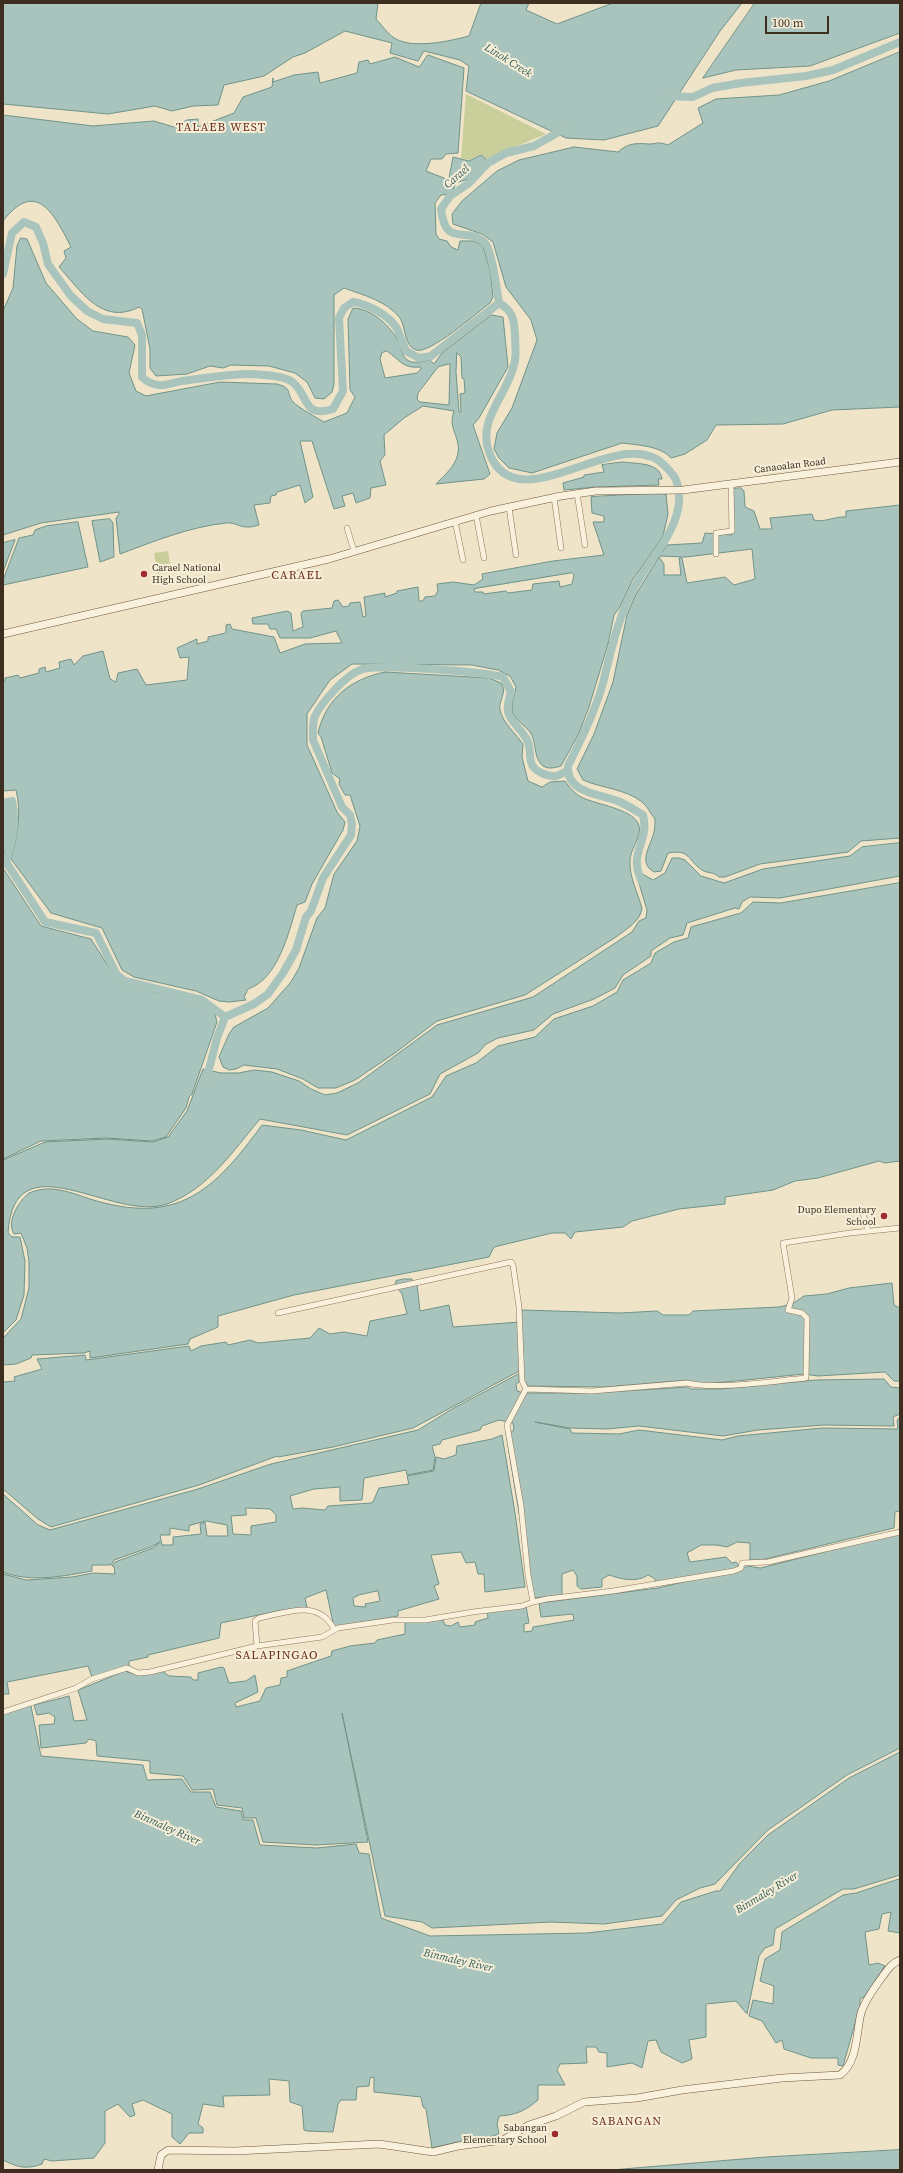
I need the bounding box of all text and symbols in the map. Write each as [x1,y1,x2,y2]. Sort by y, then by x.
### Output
scale bar [767,8,831,34]
text: 100 m [772,15,804,31]
water label: Linok Creek [482,41,534,81]
district label: TALAEB WEST [176,121,266,135]
water label: Carael [442,162,472,192]
street label: Canaoalan Road [754,456,826,476]
place label: Carael National High School [152,562,221,586]
marker: Carael National High School [139,569,149,579]
district label: CARAEL [271,569,323,583]
place label: Dupo Elementary School [798,1204,876,1228]
marker: Dupo Elementary School [879,1211,889,1221]
district label: SALAPINGAO [236,1649,318,1663]
water label: Binmaley River [132,1808,202,1848]
water label: Binmaley River [733,1869,801,1917]
water label: Binmaley River [422,1947,494,1975]
district label: SABANGAN [592,2115,662,2129]
place label: Sabangan Elementary School [463,2122,547,2146]
marker: Sabangan Elementary School [550,2129,560,2139]

